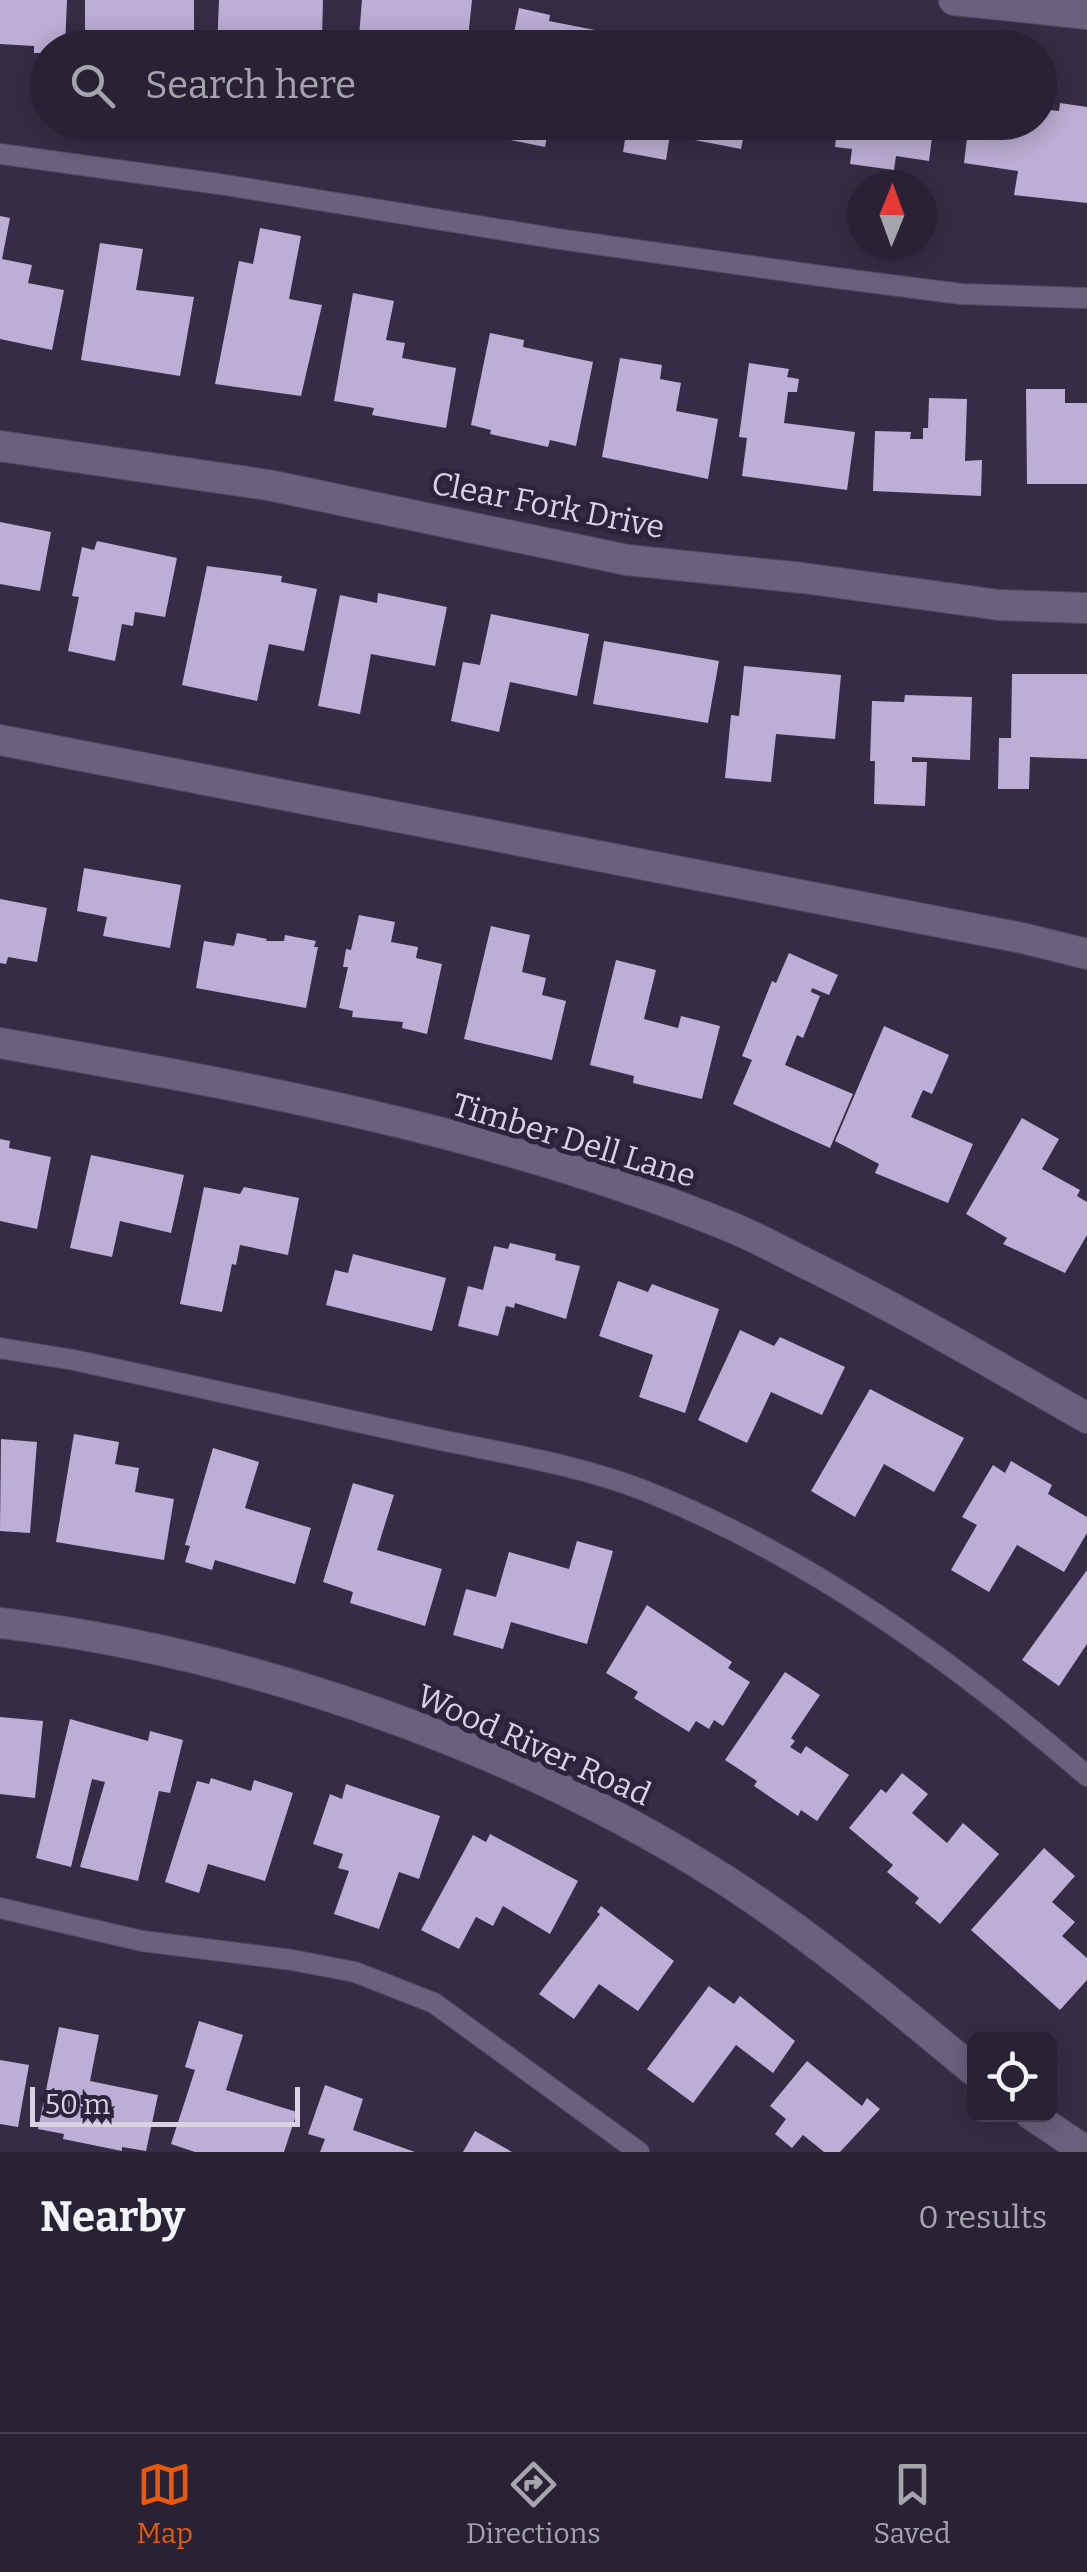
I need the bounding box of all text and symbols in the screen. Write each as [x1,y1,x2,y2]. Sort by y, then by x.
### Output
search box [30,30,1057,140]
icon: search [65,58,120,113]
text: Search here [145,62,356,108]
north arrow [847,170,937,260]
street label: Clear Fork Drive [428,464,668,546]
street label: Timber Dell Lane [448,1085,700,1195]
street label: Wood River Road [411,1676,657,1814]
map controls [967,2032,1057,2122]
button: locate [967,2032,1057,2122]
scale bar [30,2082,300,2126]
text: 50 m [45,2088,110,2121]
text: Nearby [40,2192,185,2242]
text: 0 results [918,2198,1047,2236]
tab: Map [136,2457,193,2550]
tab: Directions [466,2457,601,2550]
tab: Saved [874,2457,951,2550]

